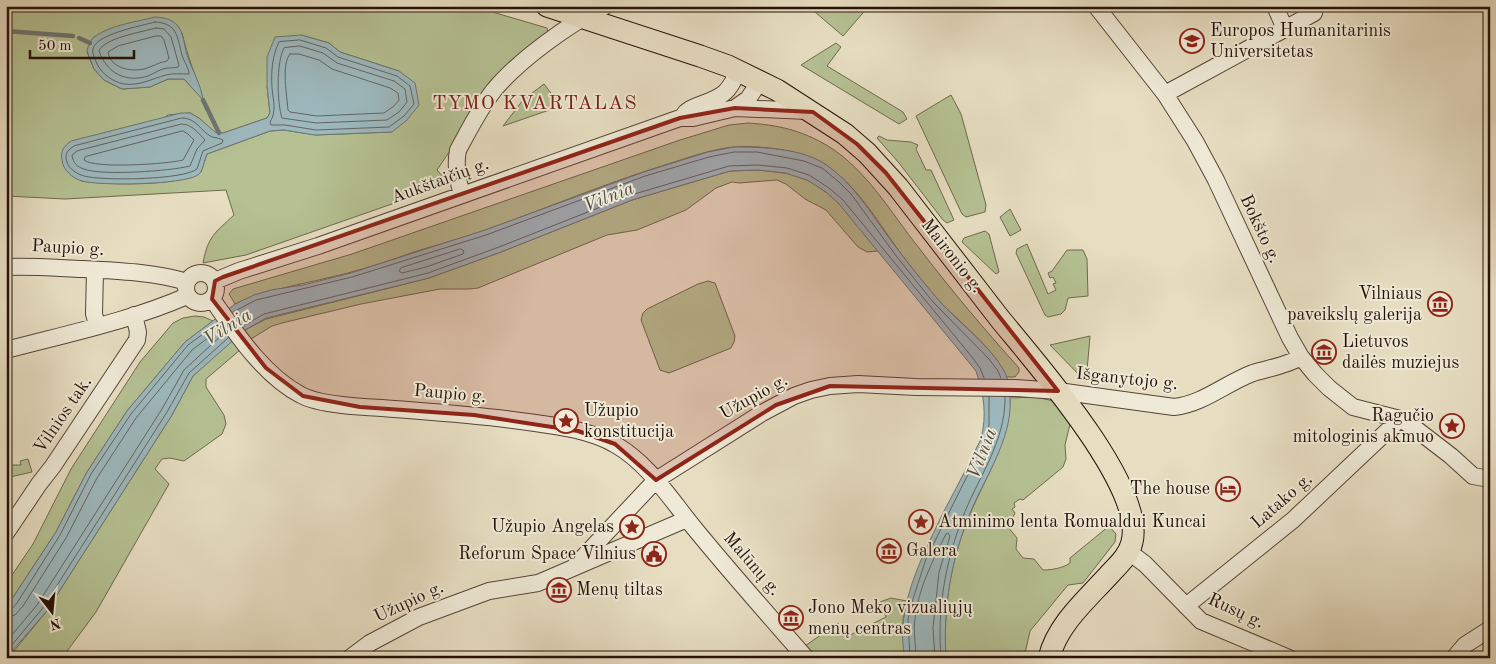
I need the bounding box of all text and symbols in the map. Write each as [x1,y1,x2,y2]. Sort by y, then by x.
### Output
place label: Europos Humanitarinis Universitetas [1210,22,1391,61]
scale bar [30,28,134,60]
school or university icon: Europos Humanitarinis Universitetas [1179,28,1205,54]
text: 50 m [38,39,72,54]
district label: TYMO KVARTALAS [432,94,638,114]
street label: Aukštaičių g. [389,155,491,207]
water label: Vilnia [581,180,637,216]
street label: Bokšto g. [1236,192,1284,266]
street label: Maironio g. [918,216,986,296]
street label: Paupio g. [31,237,105,259]
place label: Vilniaus paveikslų galerija [1287,285,1422,324]
museum icon: Vilniaus paveikslų galerija [1427,291,1453,317]
water label: Vilnia [201,306,255,350]
place label: Lietuvos dailės muziejus [1342,333,1459,372]
museum icon: Lietuvos dailės muziejus [1311,339,1337,365]
street label: Išganytojo g. [1075,365,1179,393]
street label: Užupio g. [717,371,791,423]
street label: Vilnios tak. [31,373,95,457]
street label: Paupio g. [413,382,487,406]
place label: Užupio konstitucija [584,402,674,441]
place label: Ragučio mitologinis akmuo [1293,407,1434,446]
place icon: Užupio konstitucija [553,408,579,434]
place icon: Ragučio mitologinis akmuo [1439,413,1465,439]
water label: Vilnia [965,426,1001,482]
street label: Latako g. [1248,470,1316,532]
hotel icon: The house [1215,476,1241,502]
place label: The house [1130,480,1210,498]
place icon: Atminimo lenta Romualdui Kuncai [908,509,934,535]
place label: Atminimo lenta Romualdui Kuncai [938,513,1206,531]
place icon: Užupio Angelas [619,514,645,540]
place label: Užupio Angelas [491,518,614,536]
street label: Malūnų g. [720,529,784,599]
museum icon: Galera [876,538,902,564]
public building icon: Reforum Space Vilnius [641,541,667,567]
place label: Galera [906,542,957,560]
place label: Reforum Space Vilnius [458,545,636,563]
museum icon: Menų tiltas [546,577,572,603]
street label: Užupio g. [371,578,447,626]
place label: Menų tiltas [576,581,663,599]
north arrow [28,586,78,636]
street label: Rusų g. [1205,590,1267,632]
place label: Jono Meko vizualiųjų menų centras [808,599,973,638]
museum icon: Jono Meko vizualiųjų menų centras [778,605,804,631]
text: N [48,615,62,632]

